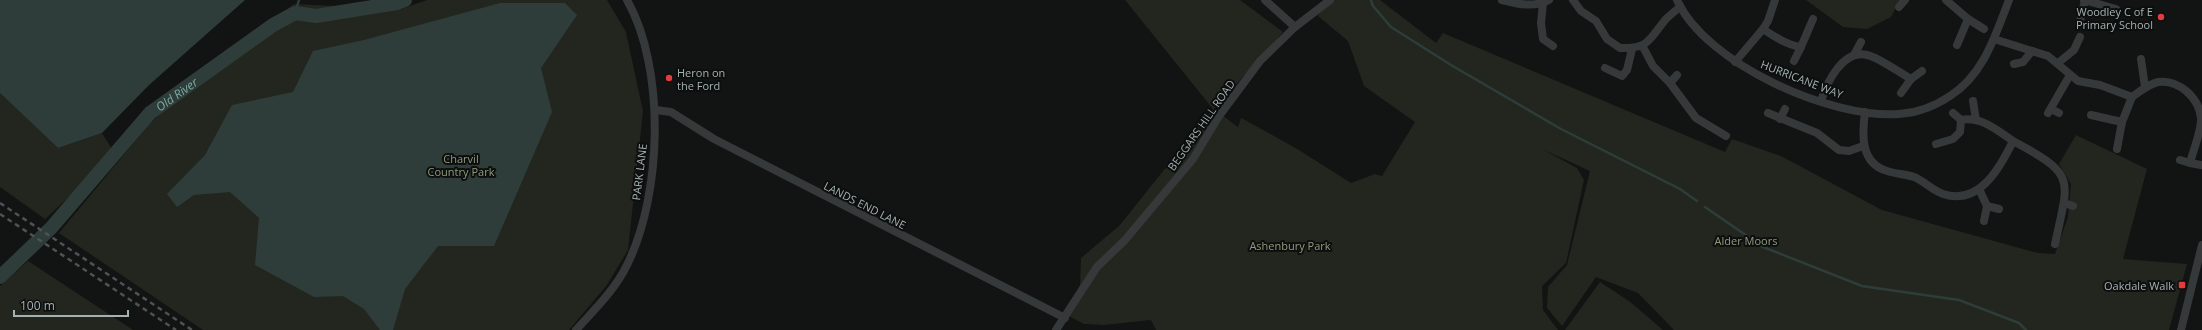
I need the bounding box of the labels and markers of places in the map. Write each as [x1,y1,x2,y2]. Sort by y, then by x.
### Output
place label: Woodley C of E Primary School [2076,4,2153,32]
marker: Woodley C of E Primary School [2156,12,2166,22]
place label: Heron on the Ford [677,65,725,93]
marker: Heron on the Ford [664,73,674,83]
place label: Oakdale Walk [2104,278,2174,293]
marker: Oakdale Walk [2177,280,2187,290]

